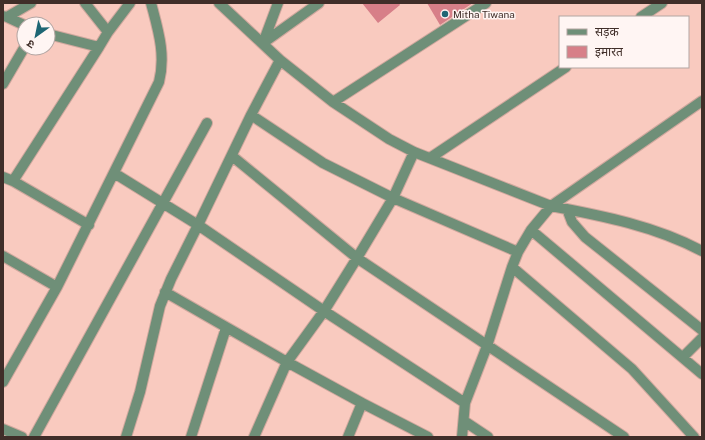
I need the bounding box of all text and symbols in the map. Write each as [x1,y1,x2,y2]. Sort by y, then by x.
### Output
place label: Mitha Tiwana [453,8,515,20]
marker: Mitha Tiwana [440,9,450,19]
north arrow [16,16,56,56]
legend [559,16,689,68]
text: सड़क [595,25,620,39]
text: उ [24,37,37,51]
text: इमारत [595,45,624,59]

